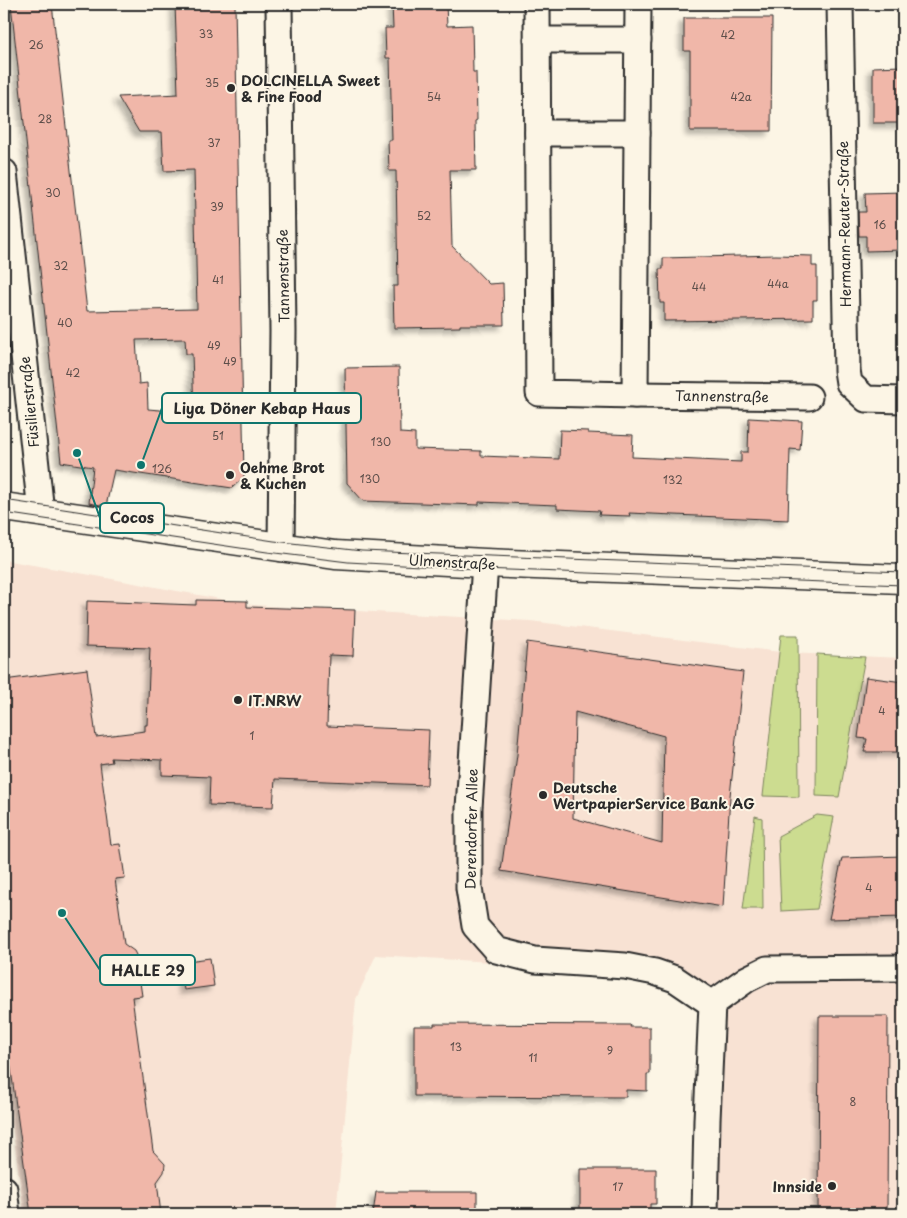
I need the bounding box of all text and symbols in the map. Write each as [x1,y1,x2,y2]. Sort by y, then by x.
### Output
house number: 33 [199,25,213,42]
house number: 42 [721,26,736,43]
house number: 26 [28,36,44,53]
place label: DOLCINELLA Sweet & Fine Food [241,70,380,107]
house number: 35 [205,74,219,91]
marker: DOLCINELLA Sweet & Fine Food [225,82,237,94]
house number: 54 [427,88,441,105]
house number: 42a [730,88,752,105]
house number: 28 [38,110,52,127]
house number: 37 [208,134,221,151]
street label: Hermann-Reuter-Straße [832,141,856,307]
house number: 30 [45,184,61,201]
house number: 39 [210,198,224,215]
house number: 52 [417,207,431,224]
house number: 16 [874,216,887,233]
street label: Tannenstraße [272,229,294,323]
house number: 32 [54,257,69,274]
house number: 41 [212,271,224,288]
house number: 44a [767,275,789,292]
house number: 44 [692,278,706,295]
house number: 40 [57,314,73,331]
house number: 49 [207,337,221,354]
house number: 49 [223,353,237,370]
street label: Füsilierstraße [14,355,44,449]
house number: 42 [66,364,81,381]
street label: Tannenstraße [675,385,769,407]
callout: Liya Döner Kebap Haus [162,393,361,423]
text: Liya Döner Kebap Haus [174,396,350,419]
house number: 51 [212,427,224,444]
house number: 130 [371,433,391,450]
place label: Oehme Brot & Kuchen [240,457,325,494]
house number: 126 [152,460,172,477]
marker: Oehme Brot & Kuchen [224,469,236,481]
house number: 130 [360,470,380,487]
house number: 132 [663,471,683,488]
callout: Cocos [100,503,164,533]
text: Cocos [110,505,154,528]
street label: Ulmenstraße [408,549,496,575]
place label: IT.NRW [248,690,302,711]
marker: IT.NRW [232,694,244,706]
house number: 4 [878,702,886,719]
house number: 1 [250,727,255,744]
street label: Derendorfer Allee [459,768,483,890]
place label: Deutsche WertpapierService Bank AG [553,777,755,814]
marker: Deutsche WertpapierService Bank AG [537,789,549,801]
house number: 4 [865,879,873,896]
callout: HALLE 29 [100,955,195,985]
text: HALLE 29 [111,958,185,981]
house number: 13 [450,1038,462,1055]
house number: 9 [607,1042,613,1059]
house number: 11 [528,1049,538,1066]
house number: 8 [850,1093,857,1110]
place label: Innside [773,1176,822,1197]
house number: 17 [613,1178,624,1195]
marker: Innside [826,1180,838,1192]

